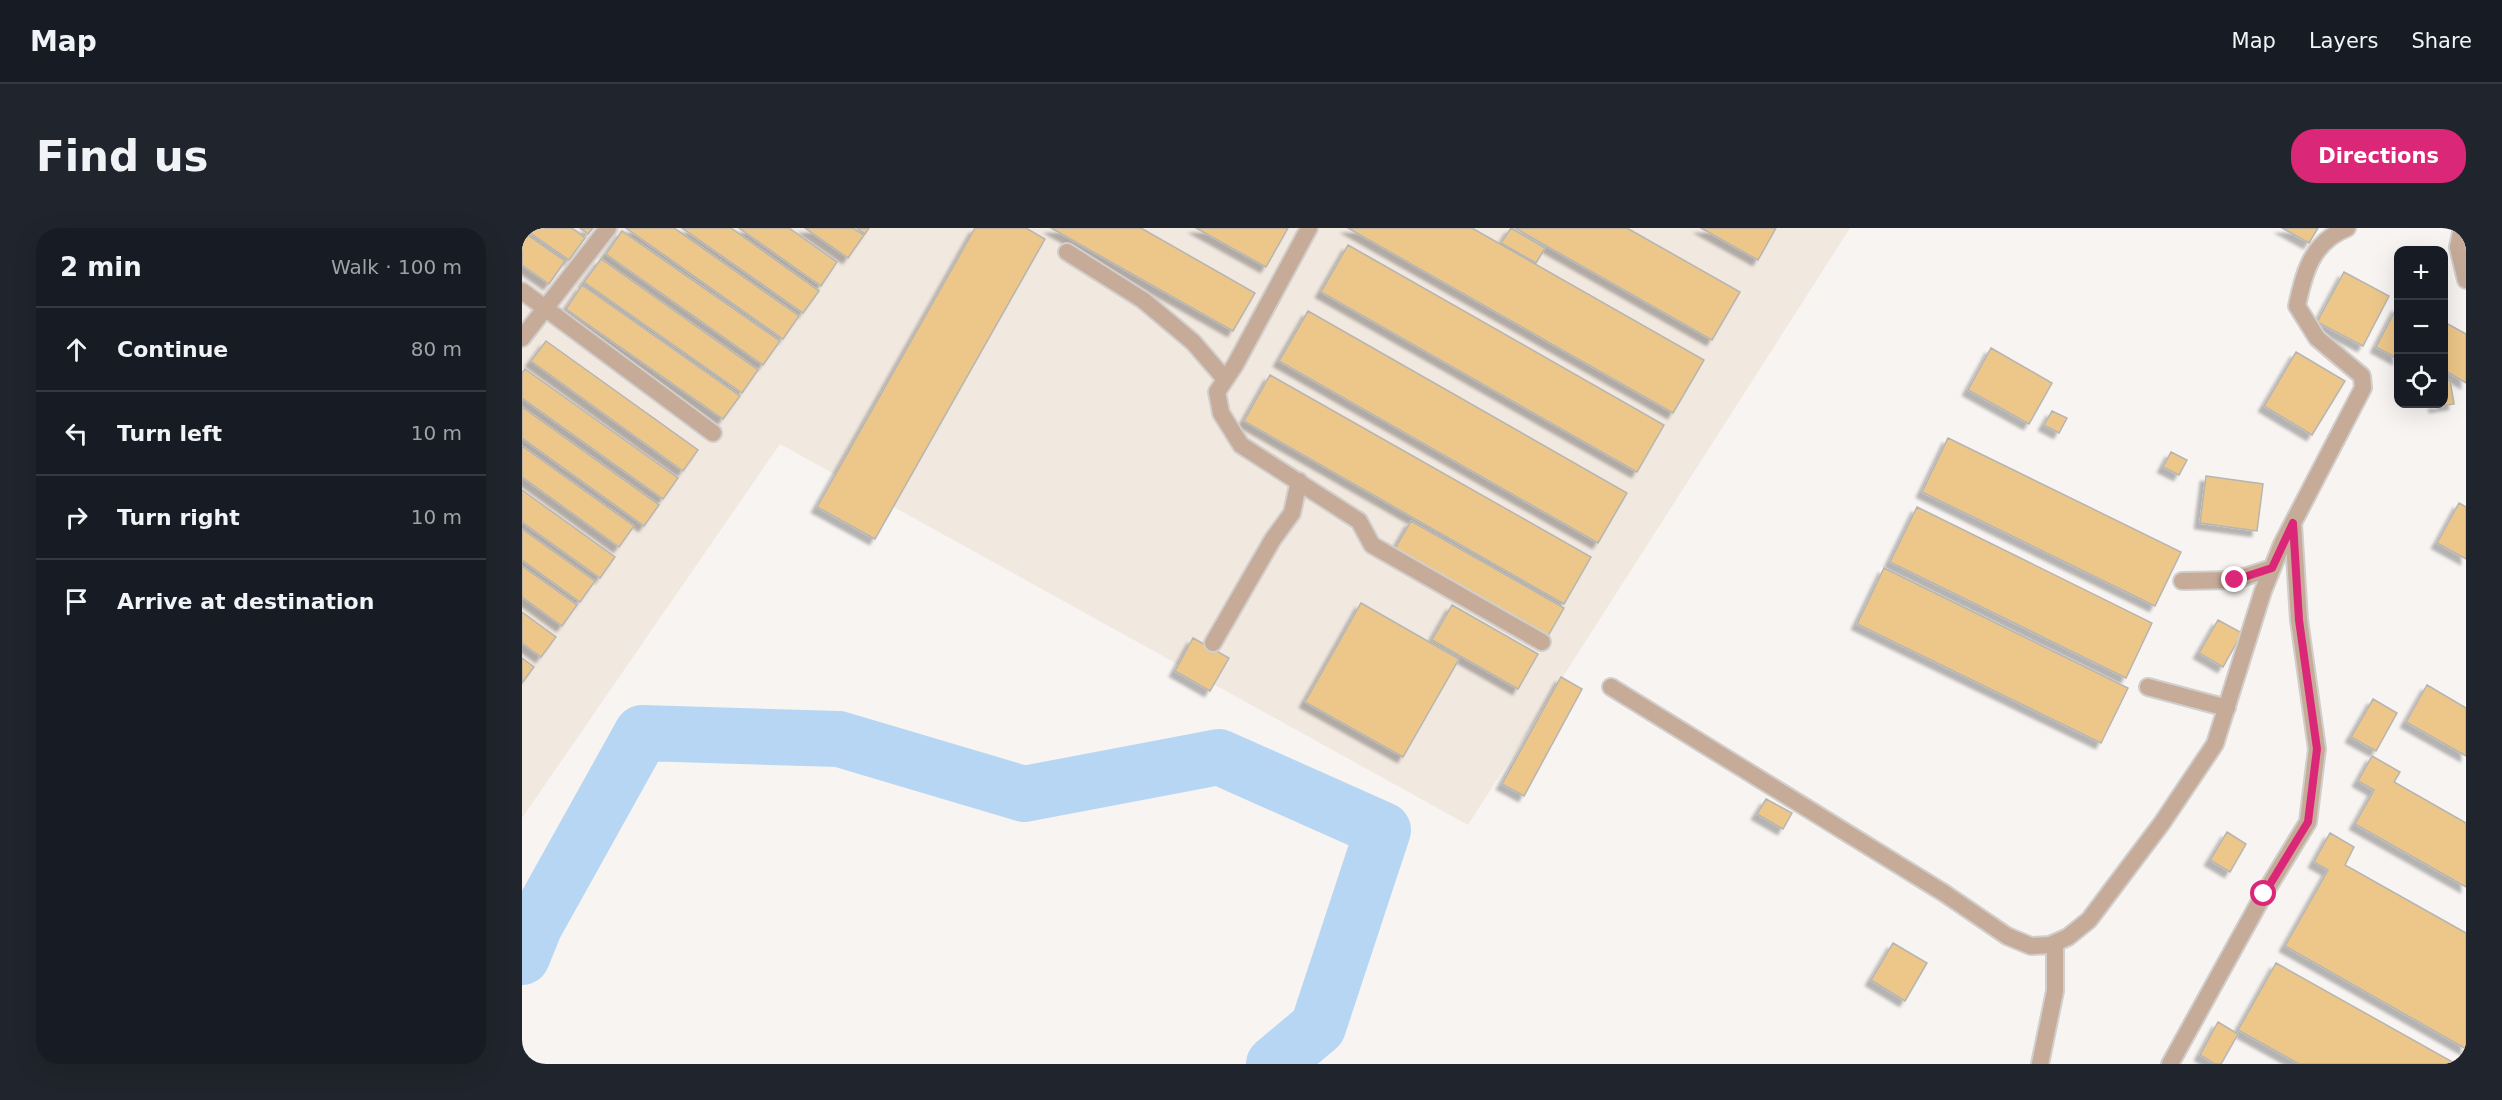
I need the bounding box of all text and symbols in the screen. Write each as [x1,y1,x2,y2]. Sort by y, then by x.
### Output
text: Map [30,25,97,58]
text: Map [2232,29,2276,53]
text: Layers [2309,29,2378,53]
text: Share [2411,29,2472,53]
button: Directions [2291,129,2466,183]
text: Find us [36,132,209,181]
map controls [2394,246,2448,408]
button: + [2394,246,2448,300]
text: 2 min [60,252,142,282]
text: Walk · 100 m [331,255,462,279]
button: − [2394,300,2448,354]
icon: ahead [60,333,93,366]
text: Continue [117,337,228,362]
text: 80 m [411,337,462,361]
button: locate [2394,354,2448,408]
icon: left [60,417,93,450]
text: Turn left [117,421,222,446]
text: 10 m [411,421,462,445]
icon: right [60,501,93,534]
text: Turn right [117,505,240,530]
text: 10 m [411,505,462,529]
route end [2221,566,2247,592]
icon: arrive [60,585,93,618]
text: Arrive at destination [117,589,374,614]
route start [2250,880,2276,906]

